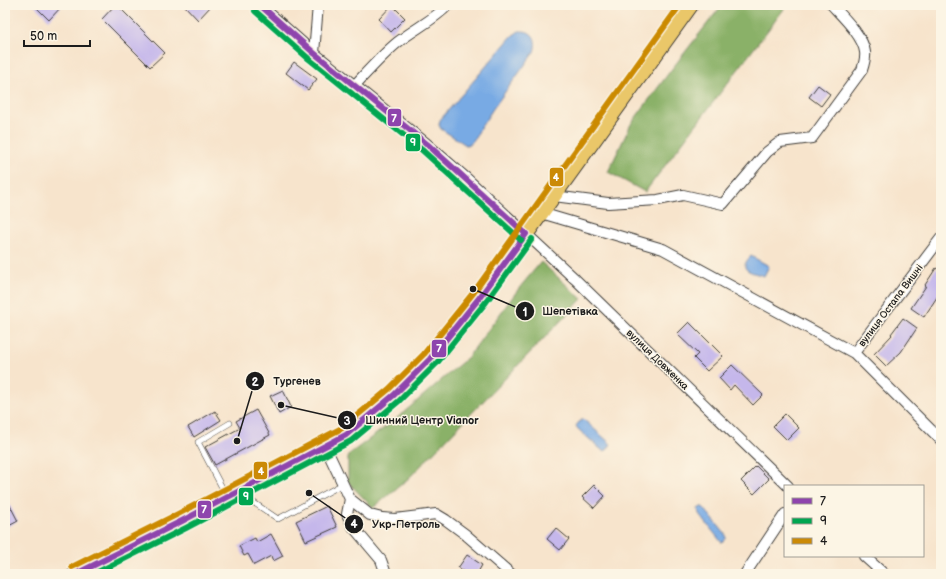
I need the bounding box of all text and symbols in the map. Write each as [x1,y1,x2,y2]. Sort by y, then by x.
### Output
scale bar [24,22,90,48]
text: 50 m [30,29,57,44]
line badge: 7 [387,108,402,127]
text: 7 [391,112,397,125]
line badge: 9 [405,133,421,152]
text: 9 [410,136,416,149]
line badge: 4 [549,167,564,187]
text: 4 [553,171,560,184]
street label: вулиця Остапа Вишні [856,262,926,349]
callout: Шепетівка [515,300,606,323]
text: 1 [522,305,528,320]
text: Шепетівка [542,305,598,318]
street label: вулиця Довженка [624,327,691,393]
line badge: 7 [431,339,447,358]
text: 7 [436,342,442,355]
callout: Тургенев [245,370,328,393]
text: 2 [251,375,259,390]
text: Тургенев [273,375,321,388]
callout: Шинний Центр Vianor [337,409,486,432]
text: 3 [343,414,351,429]
text: Шинний Центр Vianor [365,414,479,427]
line badge: 4 [253,461,268,480]
text: 4 [258,465,265,478]
legend [784,485,924,557]
line badge: 9 [238,487,254,506]
text: 9 [243,490,249,503]
text: 7 [820,494,826,509]
line badge: 7 [197,500,212,519]
text: 7 [201,503,207,516]
callout: Укр-Петроль [344,512,448,535]
text: 9 [820,514,827,529]
text: 4 [350,517,358,532]
text: Укр-Петроль [372,518,440,531]
text: 4 [820,534,828,549]

